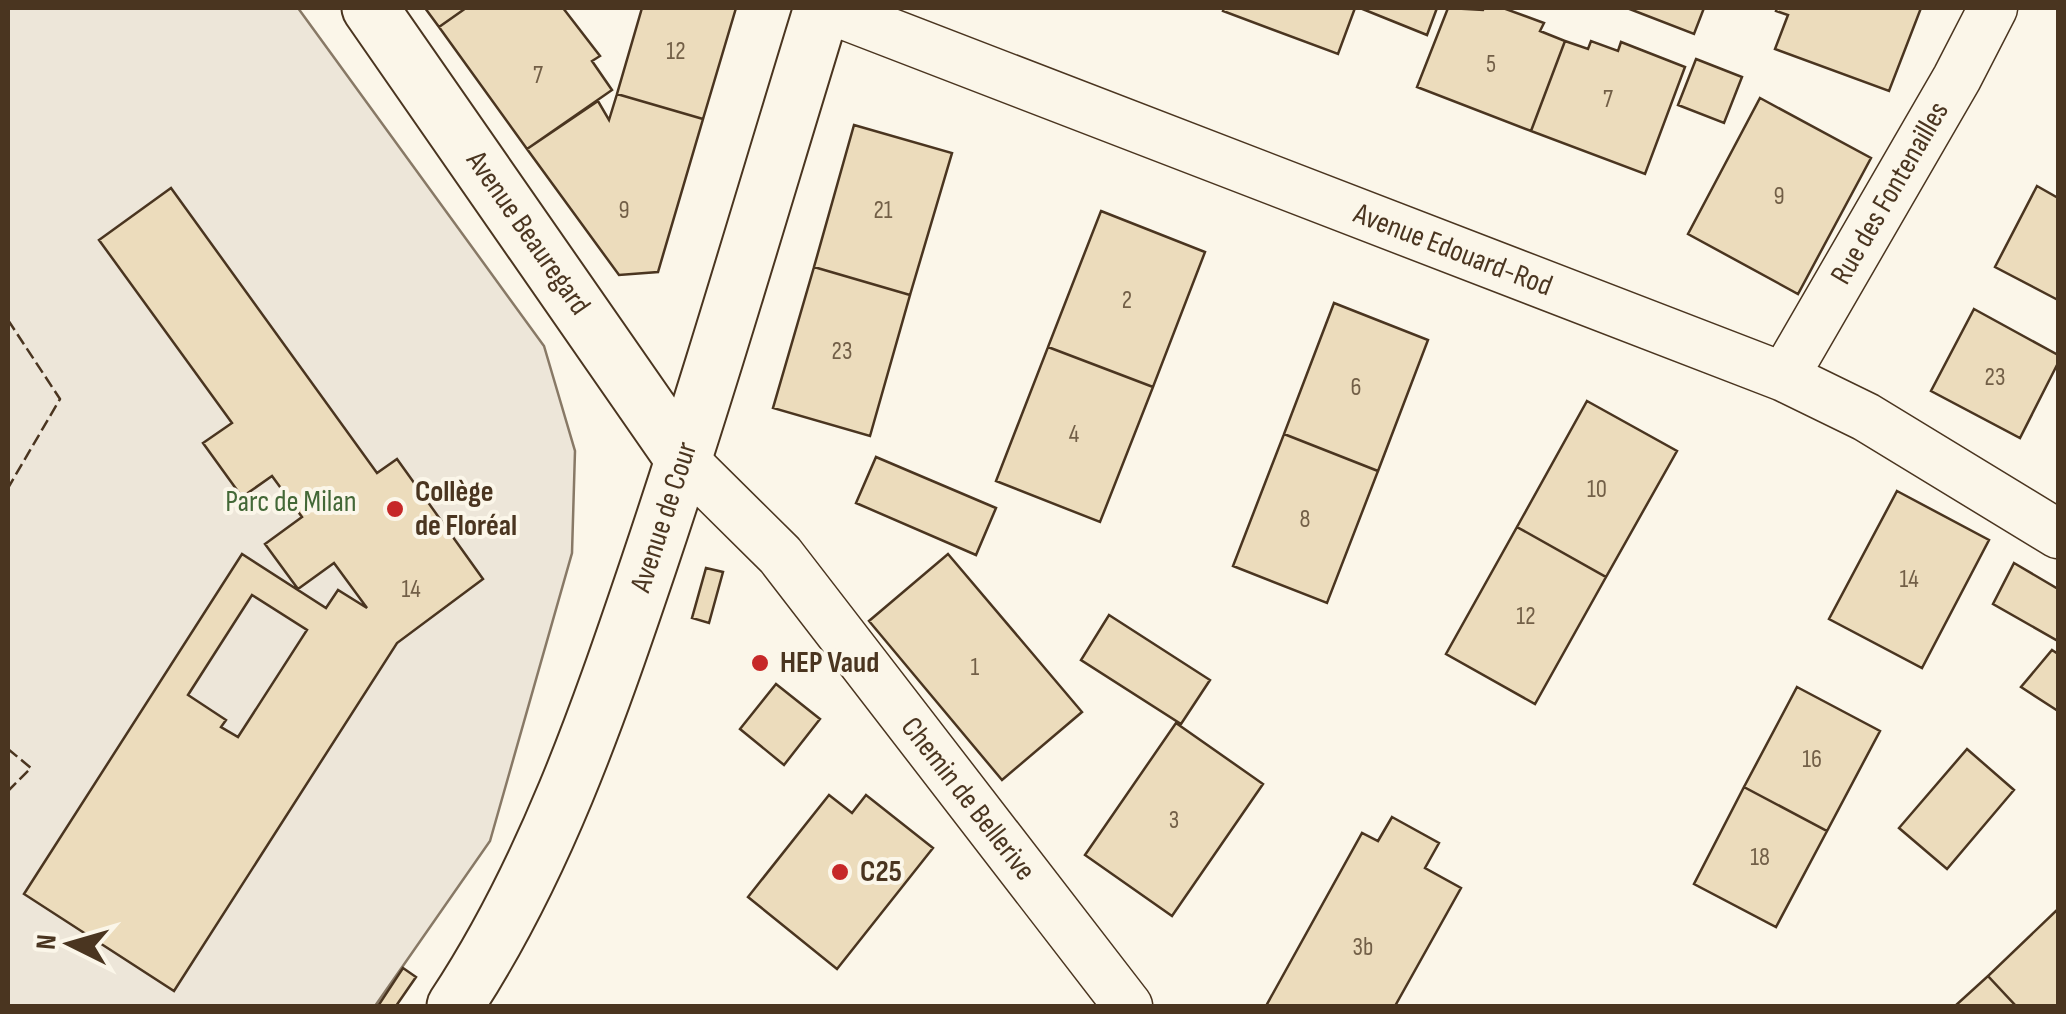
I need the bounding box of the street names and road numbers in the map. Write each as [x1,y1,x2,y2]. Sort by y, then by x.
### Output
street label: Rue des Fontenailles [1823,95,1957,291]
street label: Avenue Beauregard [458,143,598,322]
street label: Avenue Edouard-Rod [1348,195,1557,304]
street label: Avenue de Cour [623,437,705,597]
street label: Chemin de Bellerive [893,710,1043,888]

